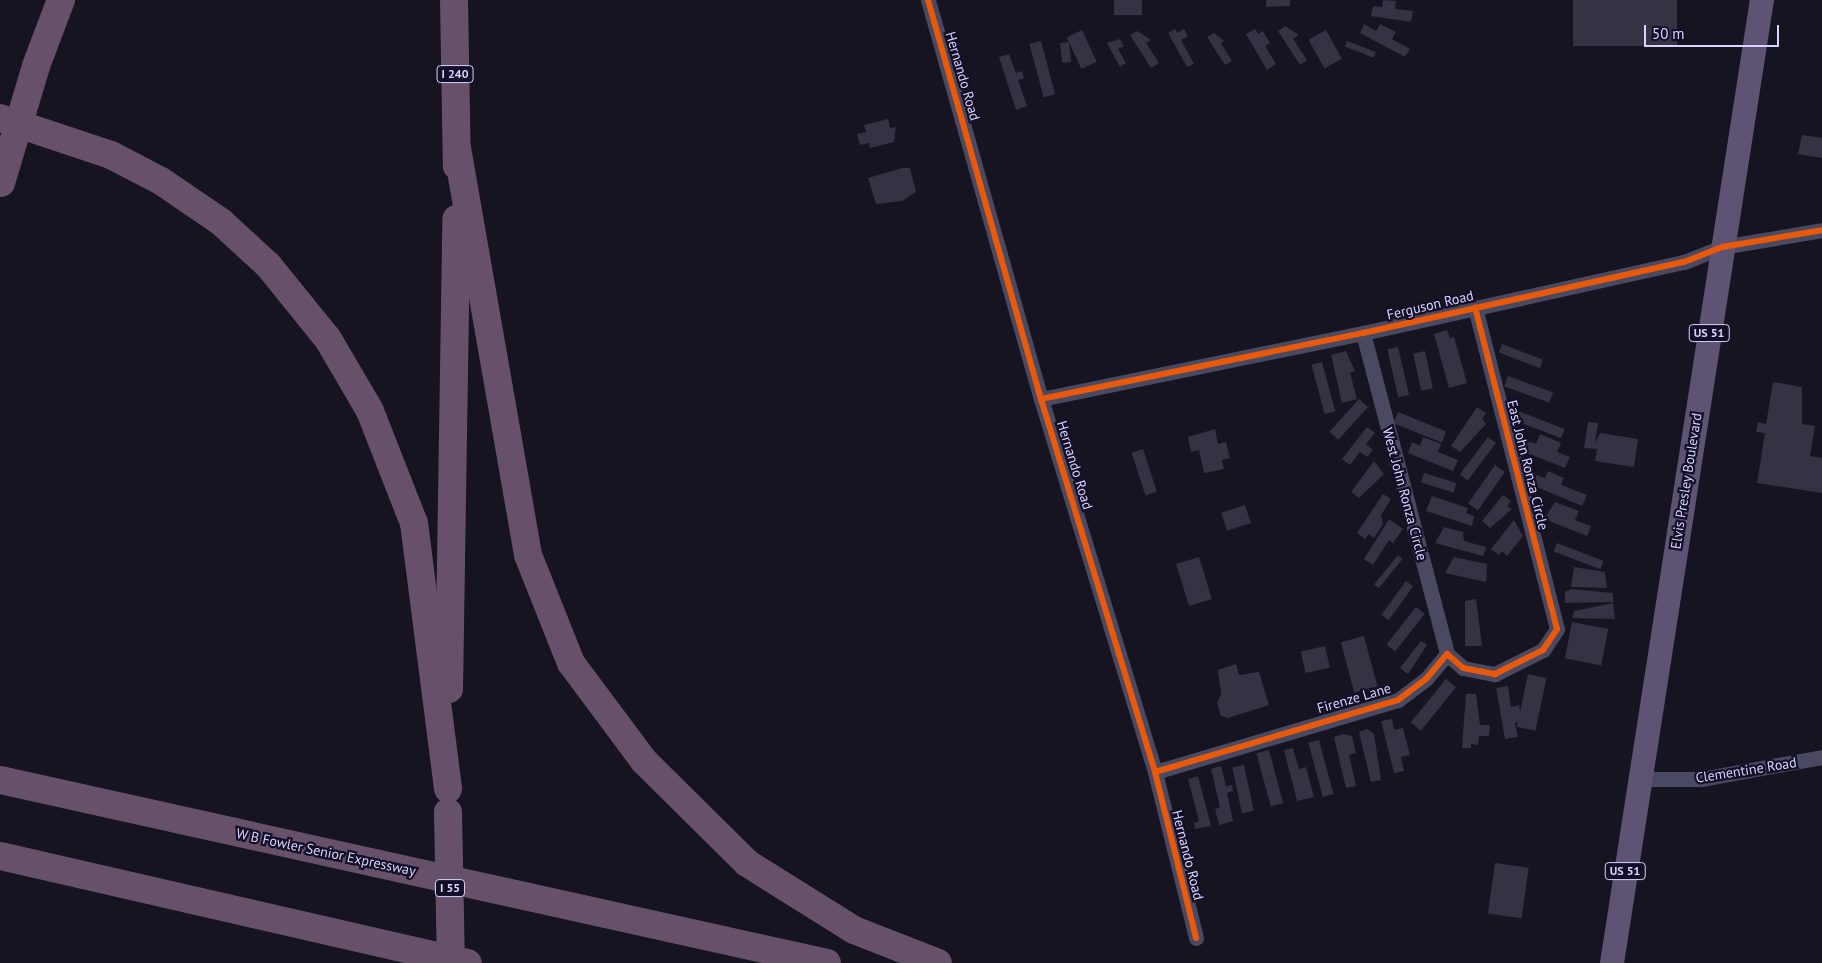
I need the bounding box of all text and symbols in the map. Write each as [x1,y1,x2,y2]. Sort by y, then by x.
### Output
scale bar [1647,15,1782,47]
text: 50 m [1652,24,1685,43]
street label: Hernando Road [942,29,984,123]
road number: I 240 [436,64,474,84]
street label: Ferguson Road [1385,287,1475,323]
road number: US 51 [1688,323,1730,342]
street label: East John Ronza Circle [1504,398,1552,532]
street label: Elvis Presley Boulevard [1667,411,1705,551]
street label: Hernando Road [1054,419,1096,511]
street label: West John Ronza Circle [1379,426,1431,562]
street label: Firenze Lane [1315,679,1393,717]
street label: Clementine Road [1694,754,1798,786]
street label: Hernando Road [1169,808,1207,902]
street label: W B Fowler Senior Expressway [235,825,417,879]
road number: US 51 [1604,861,1646,880]
road number: I 55 [434,878,466,898]

